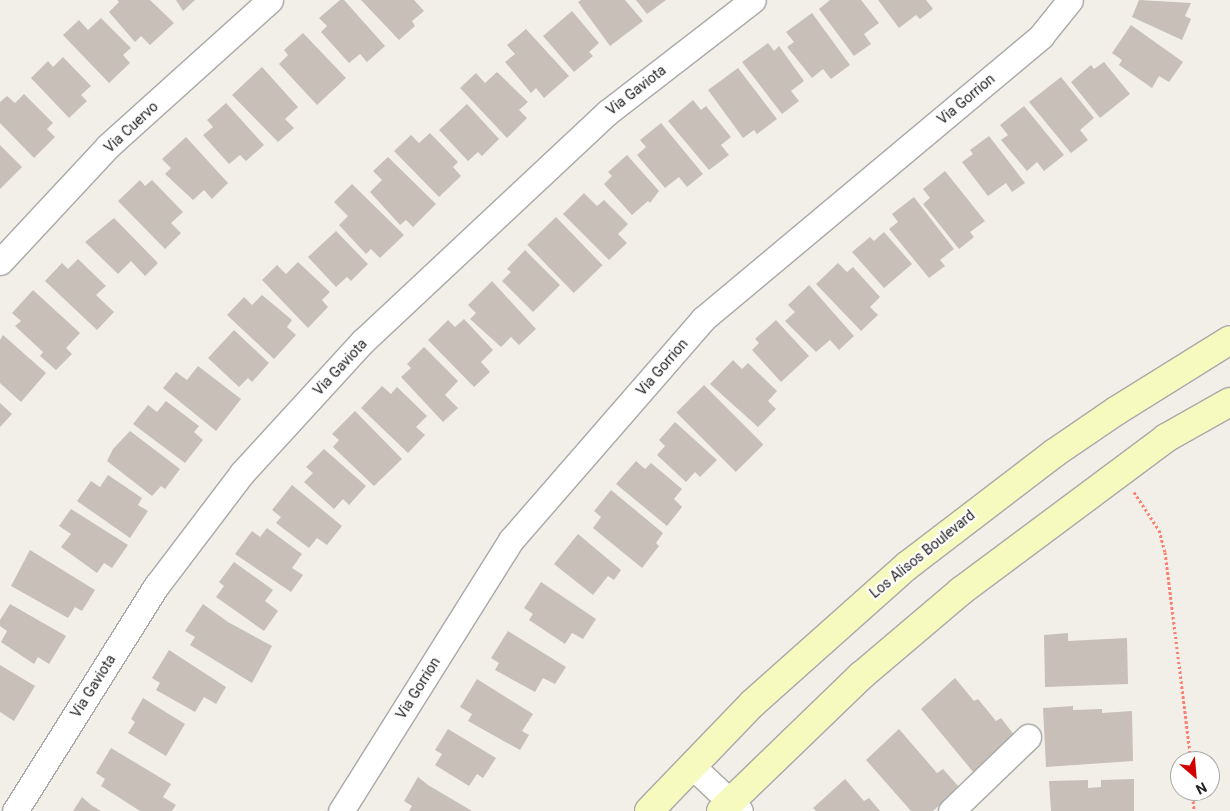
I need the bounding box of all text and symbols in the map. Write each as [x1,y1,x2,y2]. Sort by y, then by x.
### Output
street label: Via Gaviota [603,62,669,118]
street label: Via Gorrion [934,70,998,128]
street label: Via Cuervo [101,98,161,156]
street label: Via Gaviota [310,335,370,399]
street label: Via Gorrion [633,335,691,399]
street label: Los Alisos Boulevard [866,507,978,601]
street label: Via Gaviota [67,652,119,720]
street label: Via Gorrion [392,654,444,722]
north arrow [1170,751,1220,801]
text: N [1193,779,1209,798]

